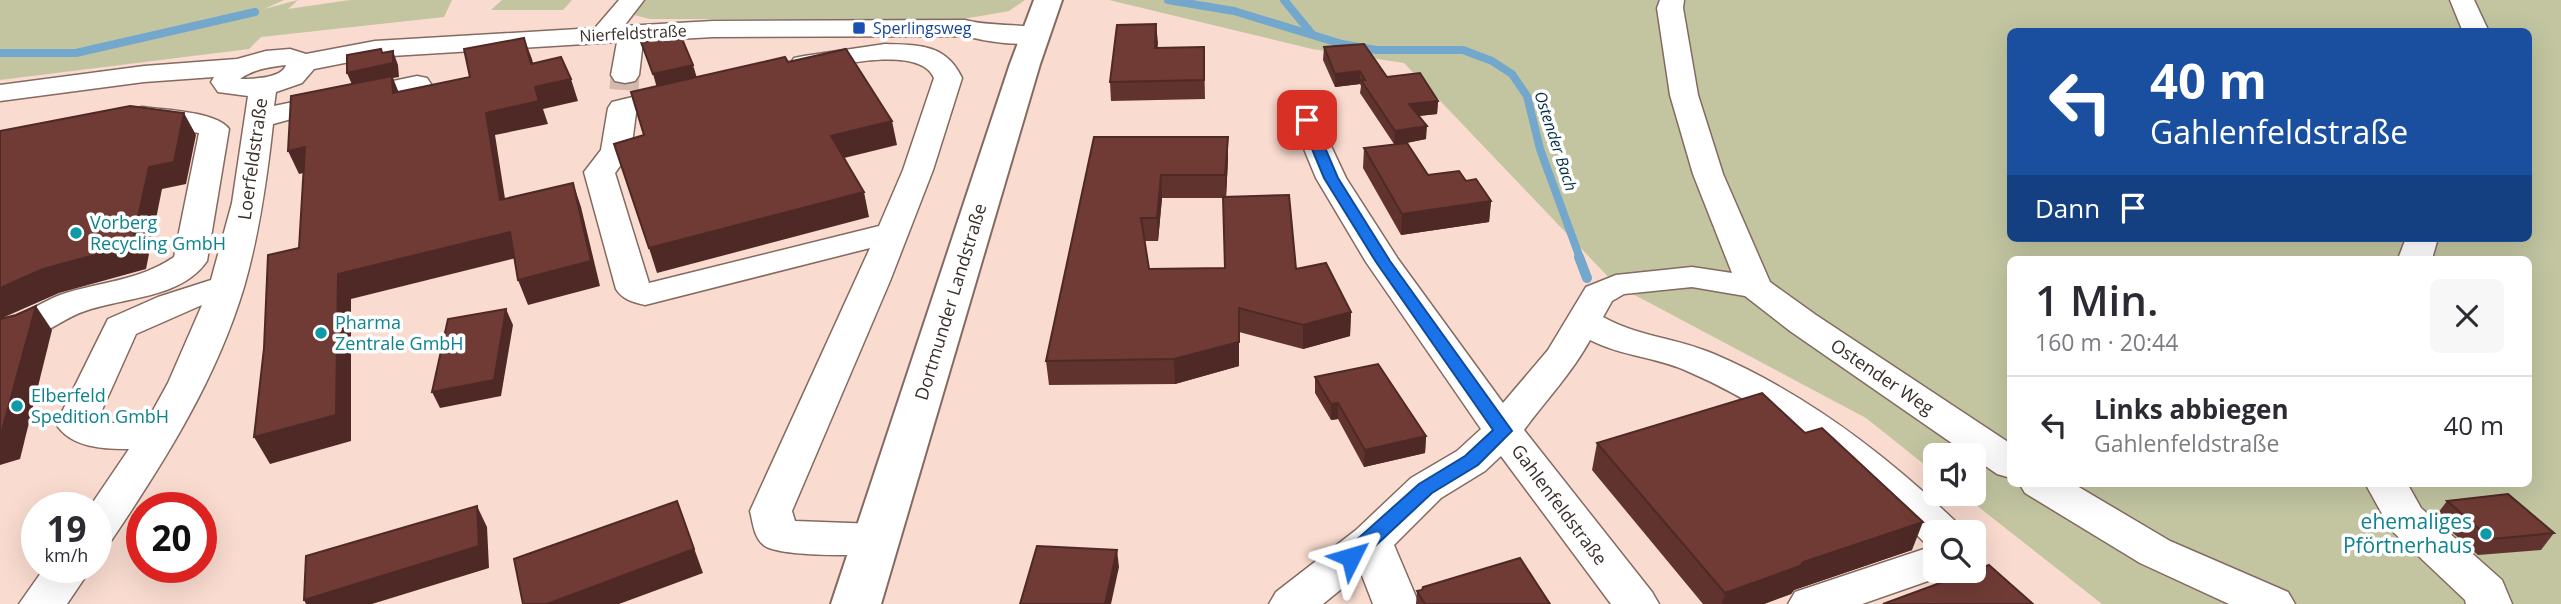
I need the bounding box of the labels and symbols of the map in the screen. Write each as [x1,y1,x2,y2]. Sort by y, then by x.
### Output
place label: Sperlingsweg [873,17,972,39]
street label: Nierfeldstraße [579,19,687,47]
marker: Sperlingsweg [851,20,867,36]
water label: Ostender Bach [1530,88,1582,194]
pin [1277,90,1337,150]
street label: Loerfeldstraße [232,96,272,221]
street label: Dortmunder Landstraße [909,200,991,403]
place label: Vorberg Recycling GmbH [90,210,226,255]
marker: Vorberg Recycling GmbH [68,225,84,241]
place label: Pharma Zentrale GmbH [335,310,464,355]
marker: Pharma Zentrale GmbH [313,325,329,341]
street label: Ostender Weg [1826,333,1939,420]
place label: Elberfeld Spedition GmbH [31,383,169,428]
marker: Elberfeld Spedition GmbH [9,398,25,414]
street label: Gahlenfeldstraße [1507,439,1613,570]
speed limit sign: 20 [126,492,217,583]
place label: ehemaliges Pförtnerhaus [2343,507,2472,559]
position arrow [1314,520,1388,594]
marker: ehemaliges Pförtnerhaus [2478,526,2494,542]

